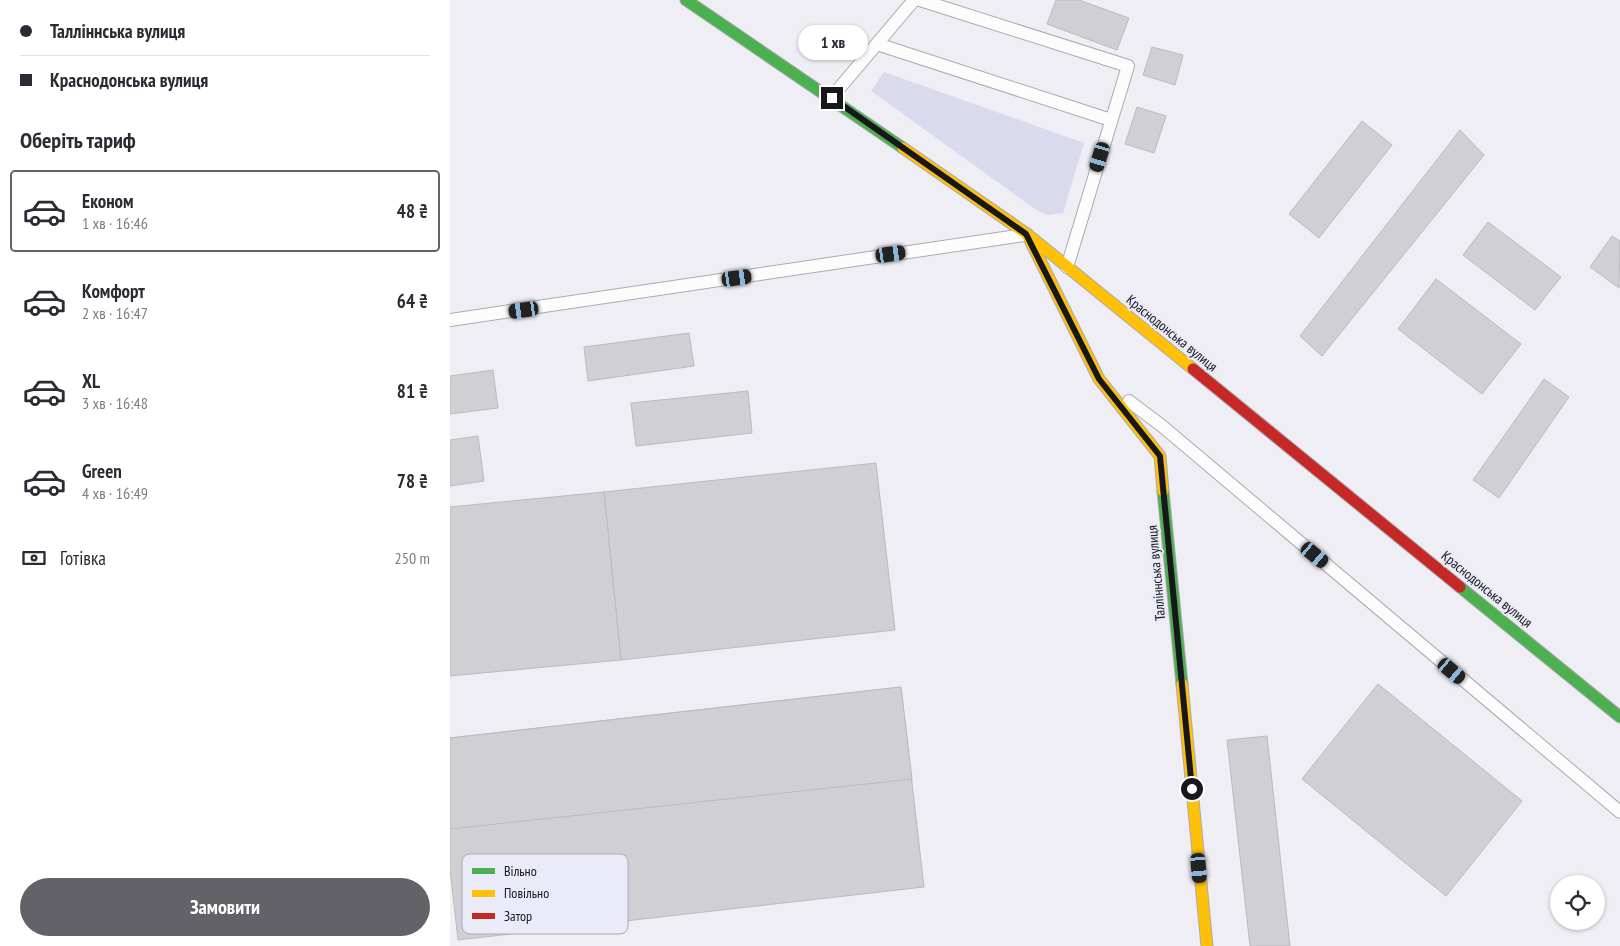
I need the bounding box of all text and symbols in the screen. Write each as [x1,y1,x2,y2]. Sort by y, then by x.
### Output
text: Талліннська вулиця [50,19,185,43]
callout: 1 хв [797,26,867,61]
text: 1 хв [821,32,845,52]
text: Краснодонська вулиця [50,68,208,92]
route end [821,87,843,109]
text: Оберіть тариф [20,126,136,154]
car [1088,140,1111,174]
icon: car [22,189,67,234]
text: Економ [82,189,134,213]
text: 48 ₴ [397,199,428,223]
text: 1 хв · 16:46 [82,213,148,233]
car [875,244,906,264]
car [721,268,752,288]
icon: car [22,279,67,324]
text: Комфорт [82,279,145,303]
text: 64 ₴ [397,289,428,313]
street label: Краснодонська вулиця [1123,291,1221,375]
car [508,300,539,320]
text: 2 хв · 16:47 [82,303,148,323]
icon: car [22,369,67,414]
text: XL [82,369,100,393]
text: 81 ₴ [397,379,428,403]
text: 3 хв · 16:48 [82,393,148,413]
icon: car [22,459,67,504]
text: Green [82,459,122,483]
text: 78 ₴ [397,469,428,493]
text: 4 хв · 16:49 [82,483,148,503]
street label: Талліннська вулиця [1143,525,1169,621]
car [1298,540,1331,570]
icon: cash [20,544,48,572]
text: Готівка [60,546,106,570]
street label: Краснодонська вулиця [1438,547,1536,631]
text: 250 m [395,548,430,568]
car [1435,656,1468,686]
route start [1181,778,1203,800]
car [1190,852,1207,884]
legend [462,854,628,934]
text: Вільно [504,862,537,880]
map controls [1550,875,1605,930]
button: locate [1550,875,1605,930]
button: Замовити [20,878,430,936]
text: Повільно [504,884,549,902]
text: Затор [504,907,532,925]

